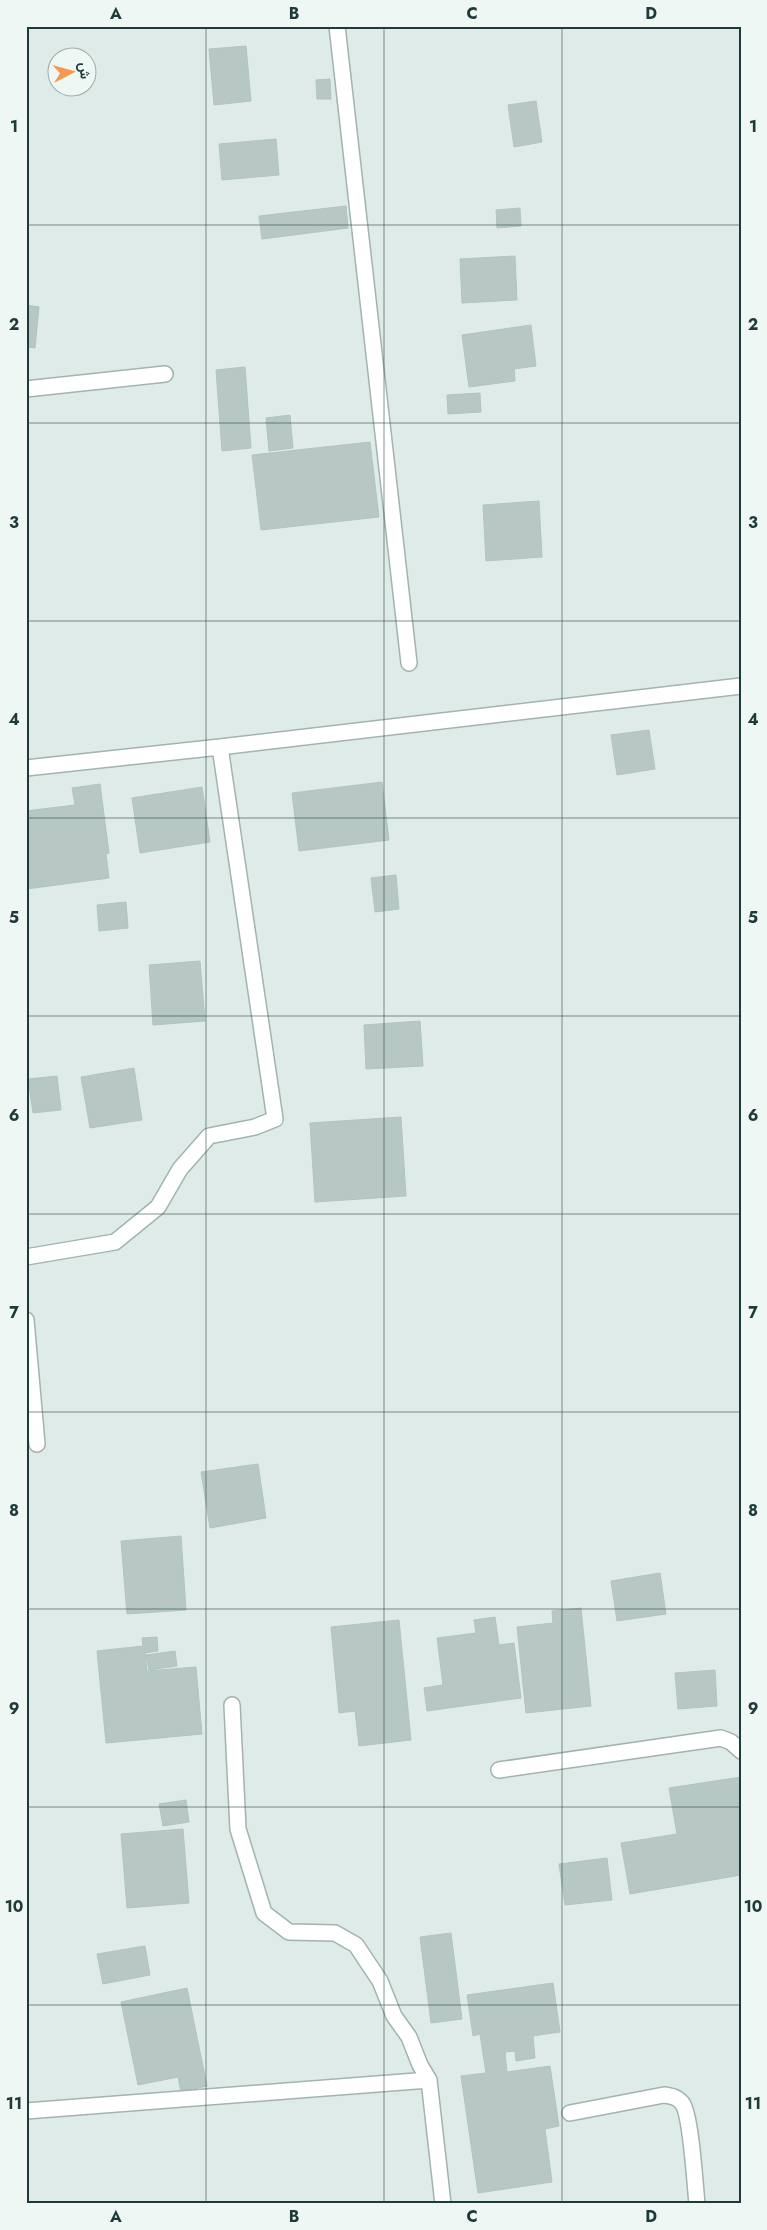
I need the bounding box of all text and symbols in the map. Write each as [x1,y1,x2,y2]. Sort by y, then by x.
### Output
text: A [109,2,122,25]
text: B [289,2,299,25]
text: C [466,2,478,25]
text: D [645,2,657,25]
north arrow [48,48,98,98]
text: ش [74,61,96,80]
text: 1 [10,115,18,138]
text: 1 [749,115,757,138]
text: 2 [9,313,19,336]
text: 2 [748,313,758,336]
text: 3 [9,511,19,534]
text: 3 [748,511,758,534]
text: 4 [8,708,20,731]
text: 4 [747,708,759,731]
text: 5 [9,906,19,929]
text: 5 [748,906,758,929]
text: 6 [9,1104,19,1127]
text: 6 [748,1104,758,1127]
text: 7 [9,1301,19,1324]
text: 7 [748,1301,758,1324]
text: 8 [9,1499,19,1522]
text: 8 [748,1499,758,1522]
text: 9 [9,1697,19,1720]
text: 9 [748,1697,758,1720]
text: 10 [5,1895,23,1918]
text: 10 [744,1895,762,1918]
text: 11 [6,2092,22,2115]
text: 11 [745,2092,761,2115]
text: A [109,2205,122,2228]
text: B [289,2205,299,2228]
text: C [466,2205,478,2228]
text: D [645,2205,657,2228]

